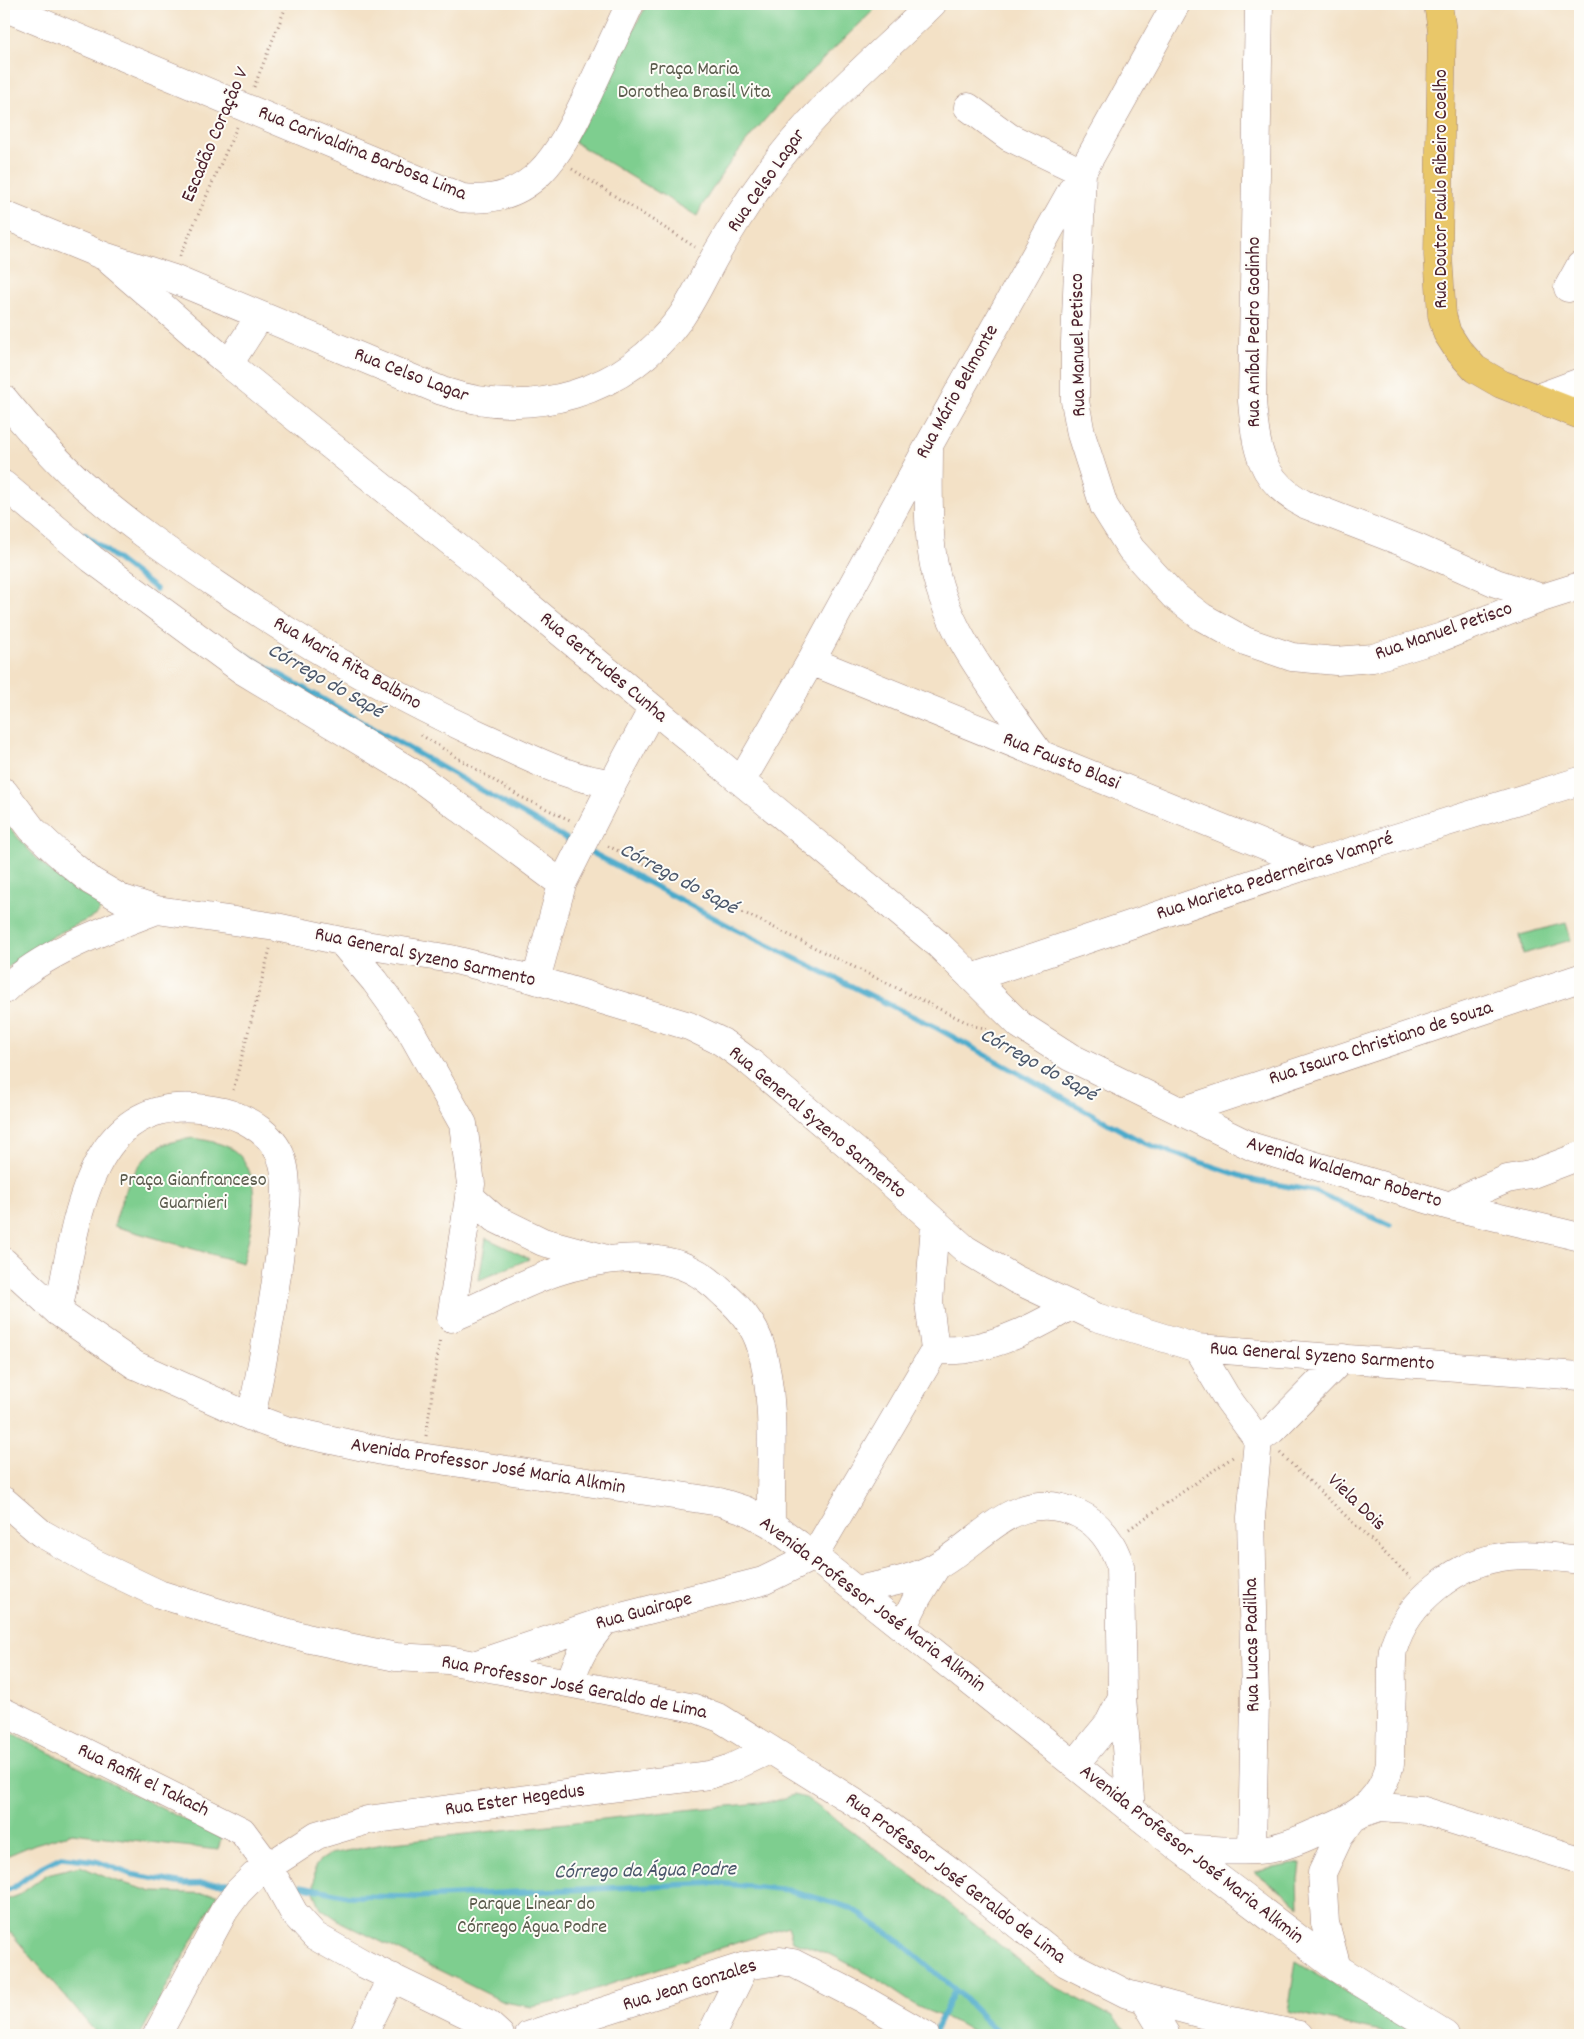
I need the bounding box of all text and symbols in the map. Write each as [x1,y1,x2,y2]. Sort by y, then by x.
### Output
park label: Praça Maria Dorothea Brasil Vita [618,56,771,107]
street label: Escadão Coração V [175,63,257,207]
street label: Rua Doutor Paulo Ribeiro Coelho [1428,69,1456,309]
street label: Rua Carivaldina Barbosa Lima [254,99,471,209]
street label: Rua Celso Lagar [721,123,813,238]
street label: Rua Aníbal Pedro Godinho [1241,236,1269,428]
street label: Rua Manuel Petisco [1064,273,1094,417]
street label: Rua Mário Belmonte [909,320,1007,464]
street label: Rua Celso Lagar [350,341,473,411]
street label: Rua Manuel Petisco [1372,595,1517,669]
street label: Rua Gertrudes Cunha [533,606,674,730]
street label: Rua Maria Rita Balbino [268,610,427,718]
water label: Córrego do Sapé [261,637,391,729]
street label: Rua Fausto Blasi [998,726,1124,798]
street label: Rua Marieta Pederneiras Vampré [1153,825,1397,929]
water label: Córrego do Sapé [614,836,745,925]
street label: Rua General Syzeno Sarmento [312,921,538,995]
street label: Rua Isaura Christiano de Souza [1265,994,1497,1093]
water label: Córrego do Sapé [974,1021,1105,1112]
street label: Rua General Syzeno Sarmento [722,1040,912,1206]
street label: Avenida Waldemar Roberto [1243,1130,1445,1216]
park label: Praça Gianfranceso Guarnieri [119,1167,267,1218]
street label: Rua General Syzeno Sarmento [1209,1335,1435,1379]
street label: Avenida Professor José Maria Alkmin [349,1431,627,1503]
street label: Viela Dois [1320,1468,1392,1538]
street label: Avenida Professor José Maria Alkmin [753,1510,991,1700]
street label: Rua Lucas Padilha [1238,1577,1268,1712]
street label: Rua Guairape [593,1586,696,1638]
street label: Rua Professor José Geraldo de Lima [439,1648,710,1728]
street label: Rua Rafik el Takach [72,1737,214,1825]
street label: Avenida Professor José Maria Alkmin [1073,1758,1309,1952]
street label: Rua Ester Hegedus [443,1777,587,1825]
street label: Rua Professor José Geraldo de Lima [839,1787,1072,1972]
water label: Córrego da Água Podre [554,1855,738,1889]
park label: Parque Linear do Córrego Água Podre [457,1891,607,1942]
street label: Rua Jean Gonzales [620,1952,760,2020]

